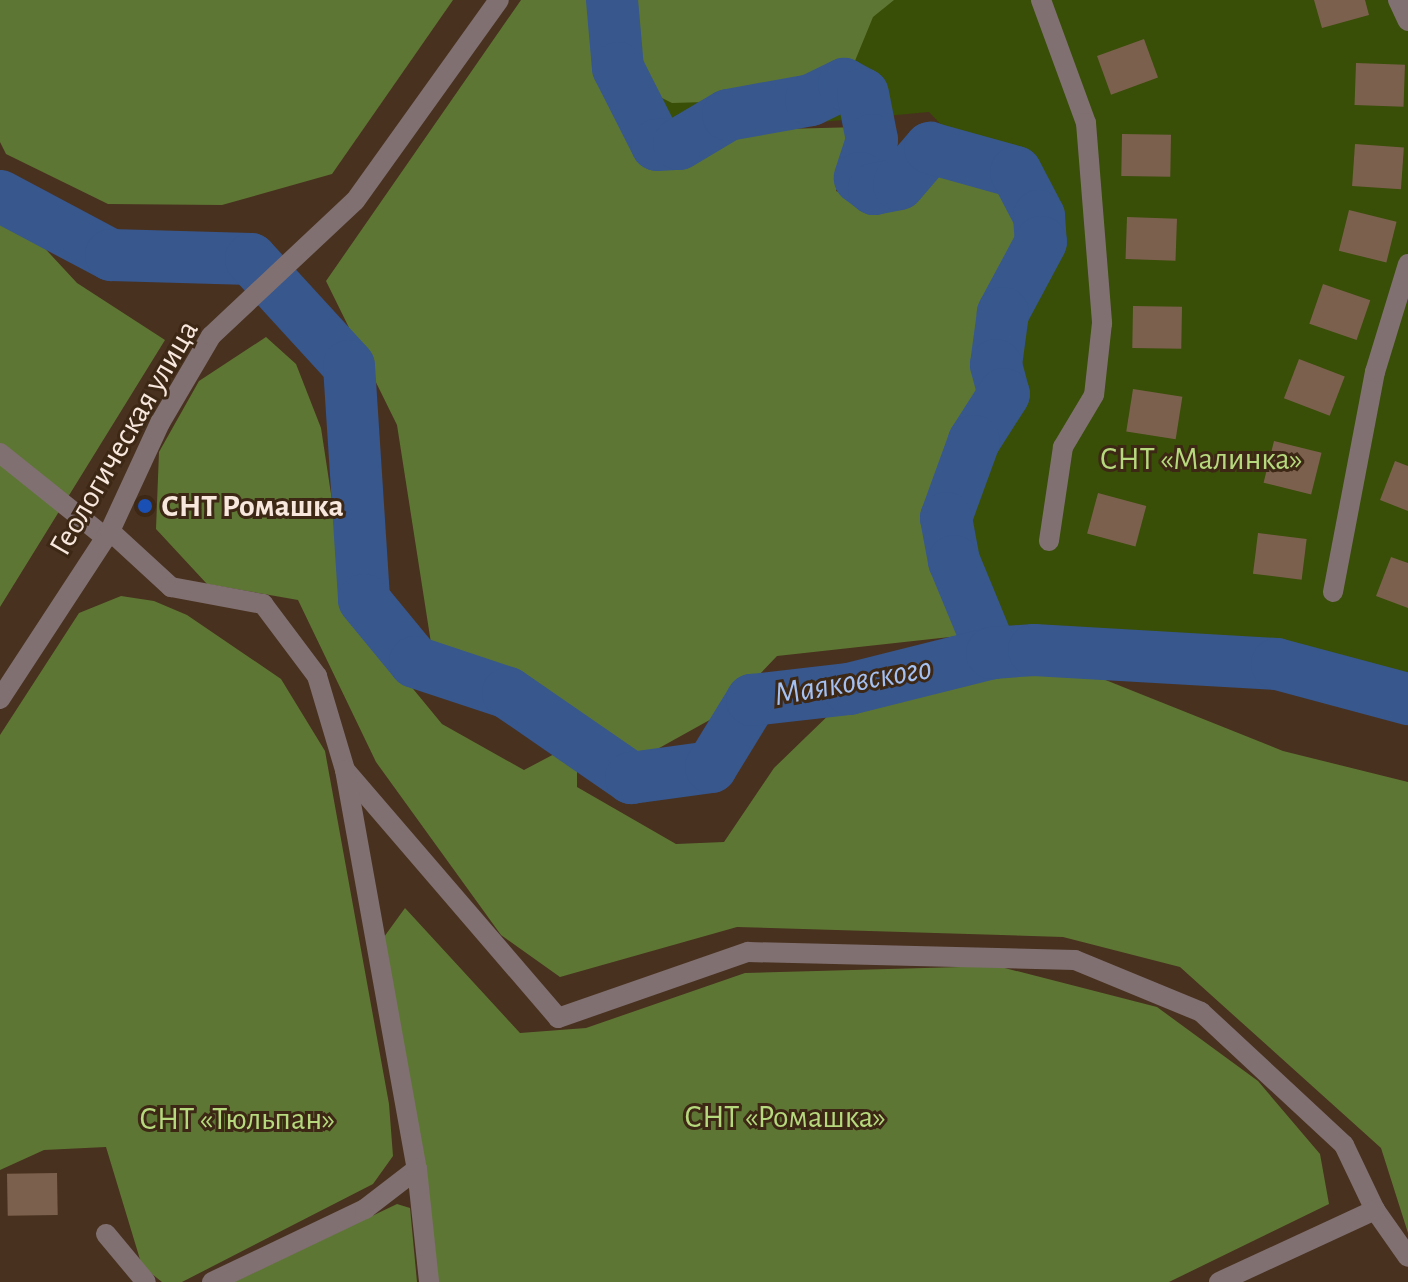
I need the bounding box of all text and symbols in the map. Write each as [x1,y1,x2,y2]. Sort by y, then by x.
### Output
street label: Геологическая улица [41,313,207,563]
park label: СНТ «Малинка» [1099,440,1303,478]
place label: СНТ Ромашка [161,487,344,525]
marker: СНТ Ромашка [136,497,154,515]
water label: Маяковского [771,648,935,716]
park label: СНТ «Ромашка» [684,1098,886,1136]
park label: СНТ «Тюльпан» [139,1100,335,1138]

